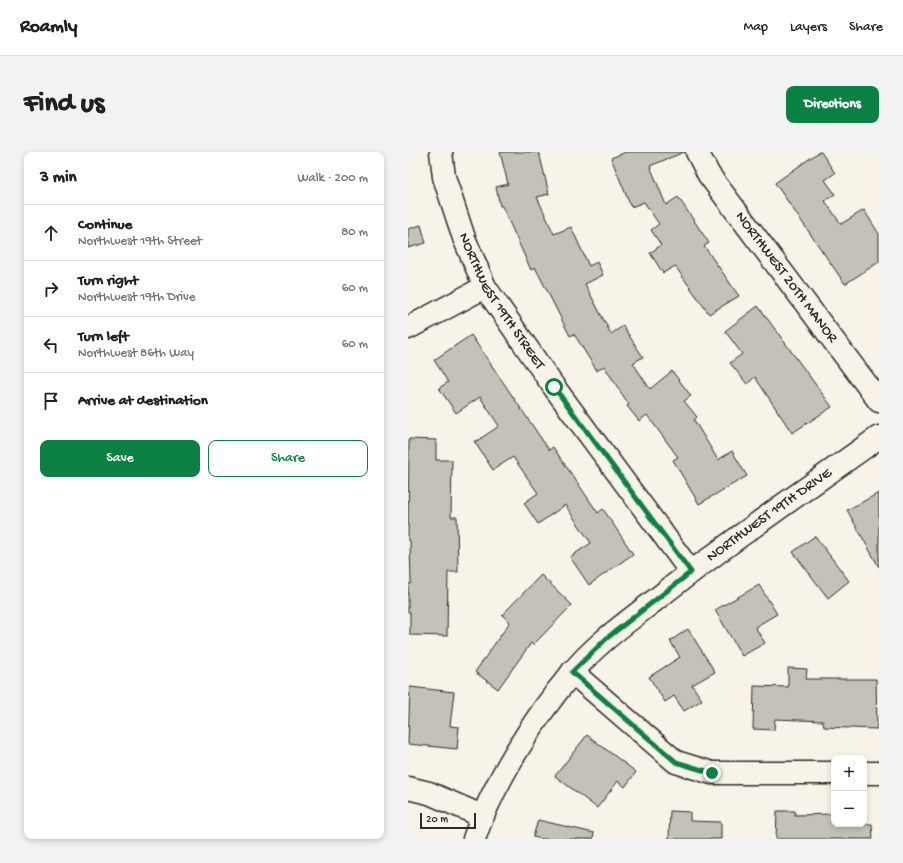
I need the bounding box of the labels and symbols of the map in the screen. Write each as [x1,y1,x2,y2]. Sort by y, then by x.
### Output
street label: NORTHWEST 20TH MANOR [731,208,842,347]
street label: NORTHWEST 19TH STREET [454,230,549,374]
route start [545,378,563,396]
street label: NORTHWEST 19TH DRIVE [703,464,836,566]
route end [703,764,721,782]
scale bar [420,811,476,830]

